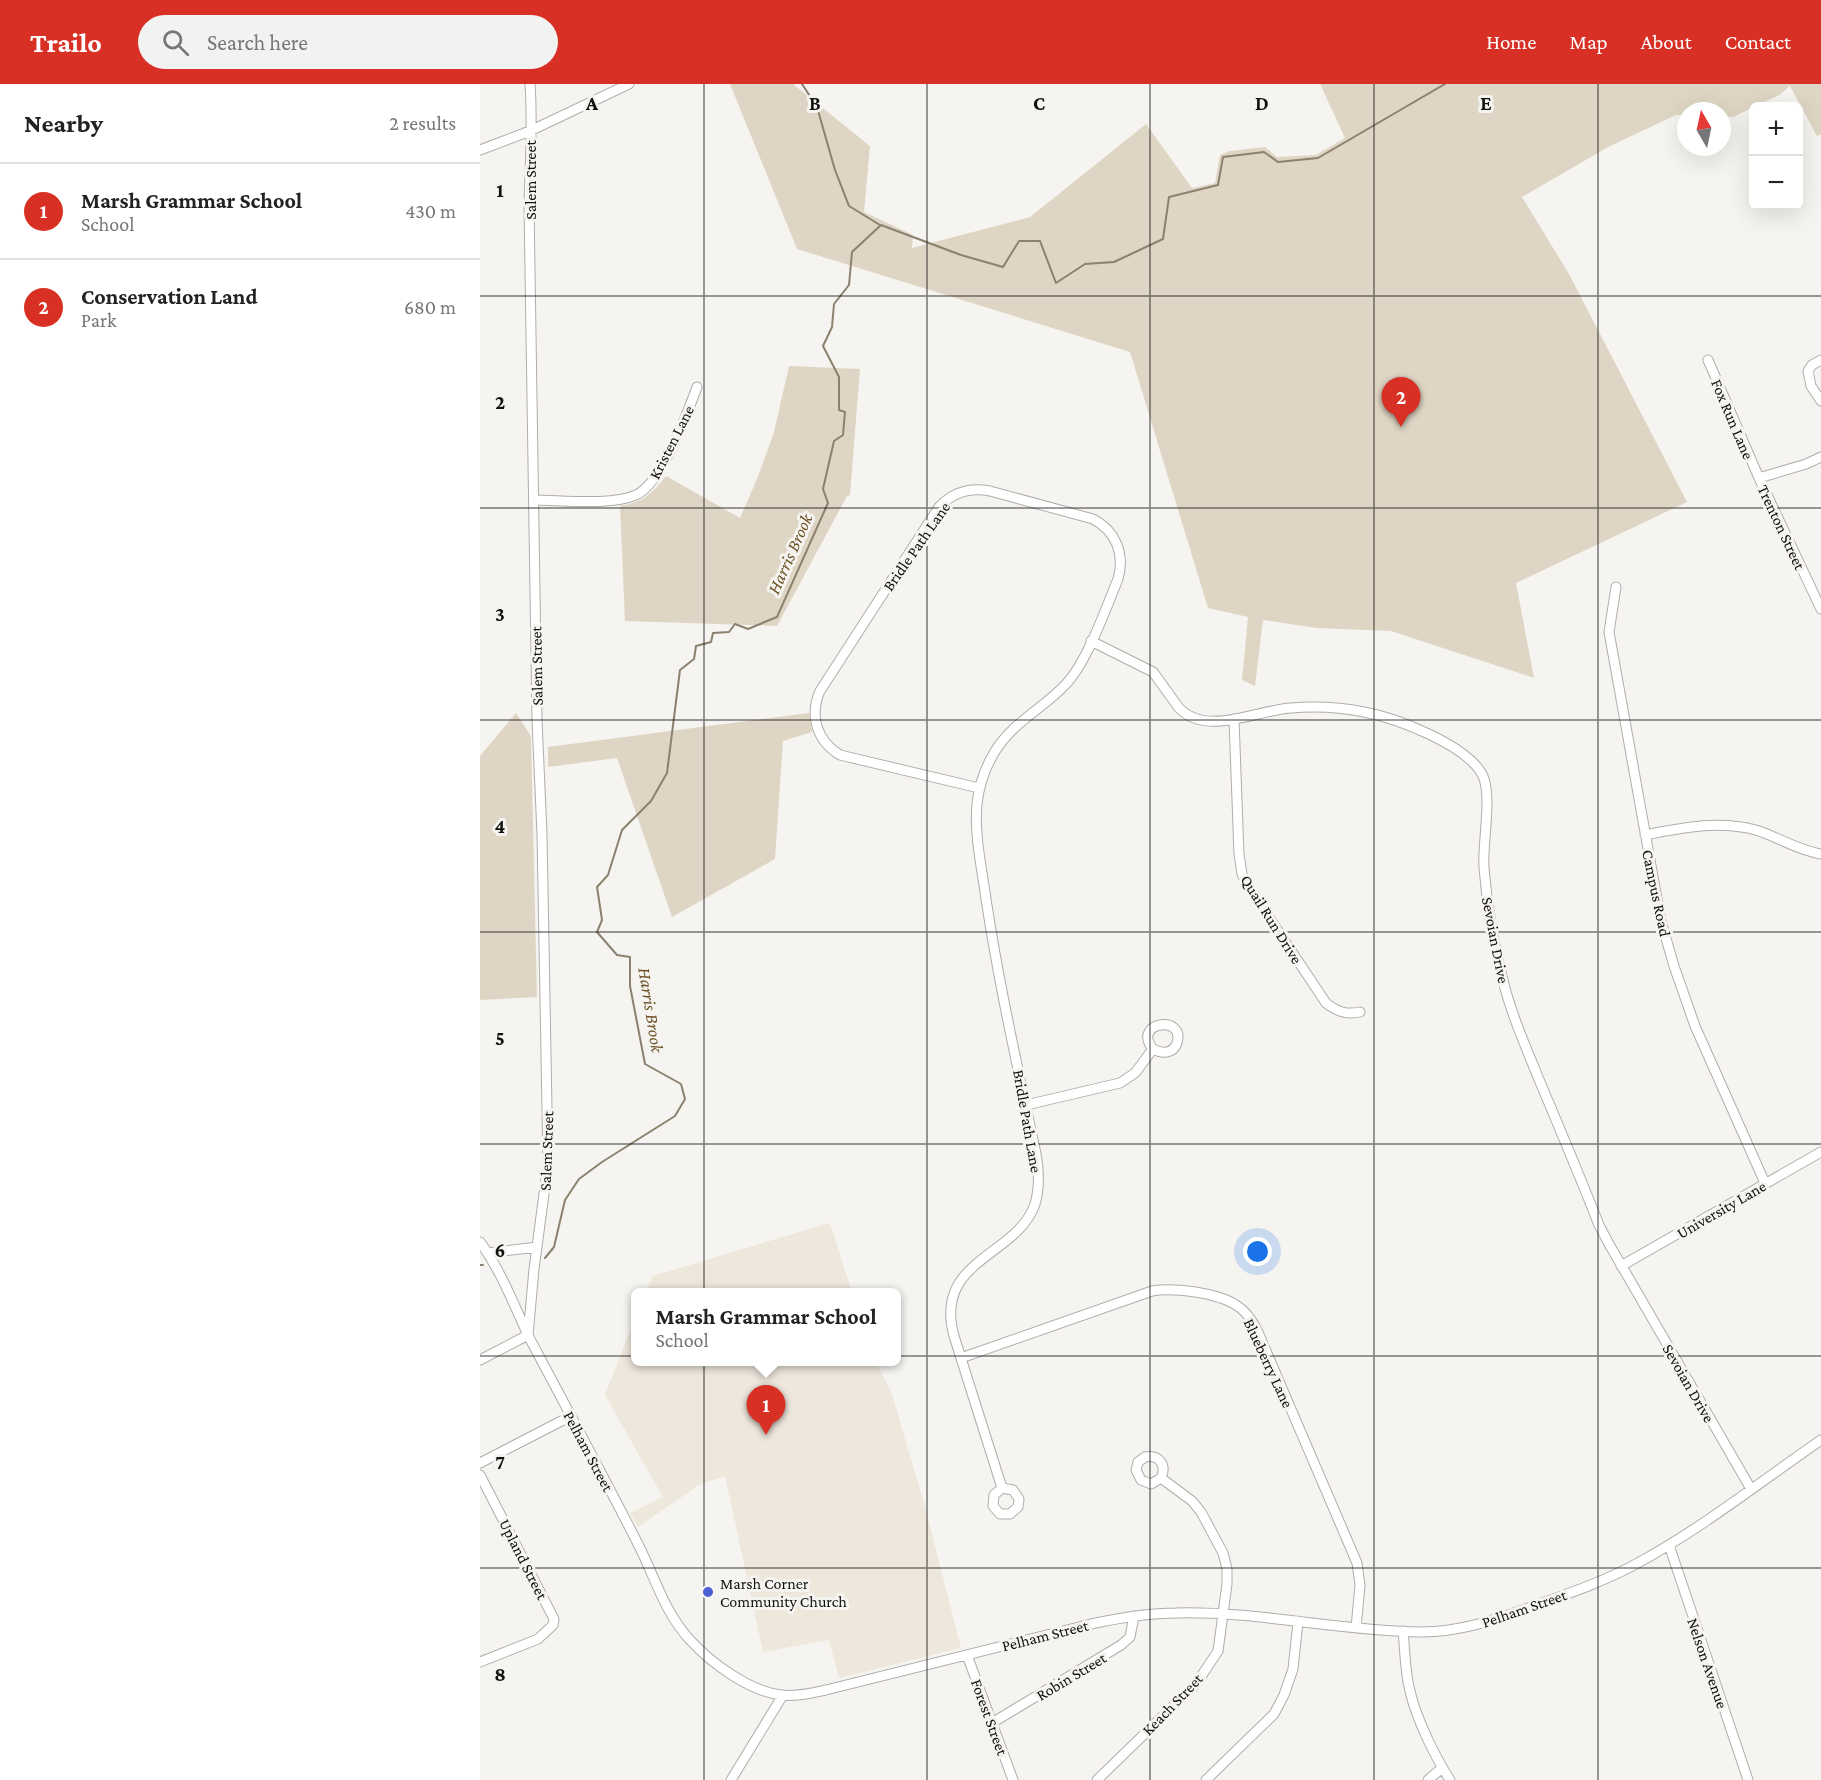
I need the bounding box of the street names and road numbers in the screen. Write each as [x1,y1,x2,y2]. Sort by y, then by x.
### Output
street label: Salem Street [522,140,539,220]
street label: Fox Run Lane [1708,376,1757,462]
street label: Kristen Lane [646,403,697,482]
street label: Trenton Street [1754,482,1809,573]
street label: Bridle Path Lane [880,499,953,594]
street label: Salem Street [527,625,546,706]
street label: Campus Road [1638,848,1674,939]
street label: Quail Run Drive [1237,872,1306,967]
street label: Sevoian Drive [1479,895,1512,985]
street label: Bridle Path Lane [1010,1068,1045,1174]
street label: Salem Street [537,1110,556,1191]
street label: University Lane [1674,1177,1769,1243]
street label: Blueberry Lane [1240,1316,1297,1411]
street label: Sevoian Drive [1659,1341,1718,1425]
street label: Pelham Street [560,1408,617,1495]
street label: Upland Street [495,1516,551,1603]
street label: Pelham Street [1480,1586,1569,1631]
street label: Pelham Street [1000,1616,1091,1654]
street label: Nelson Avenue [1684,1616,1731,1711]
street label: Robin Street [1033,1649,1110,1704]
street label: Keach Street [1139,1669,1206,1739]
street label: Forest Street [968,1677,1011,1758]

